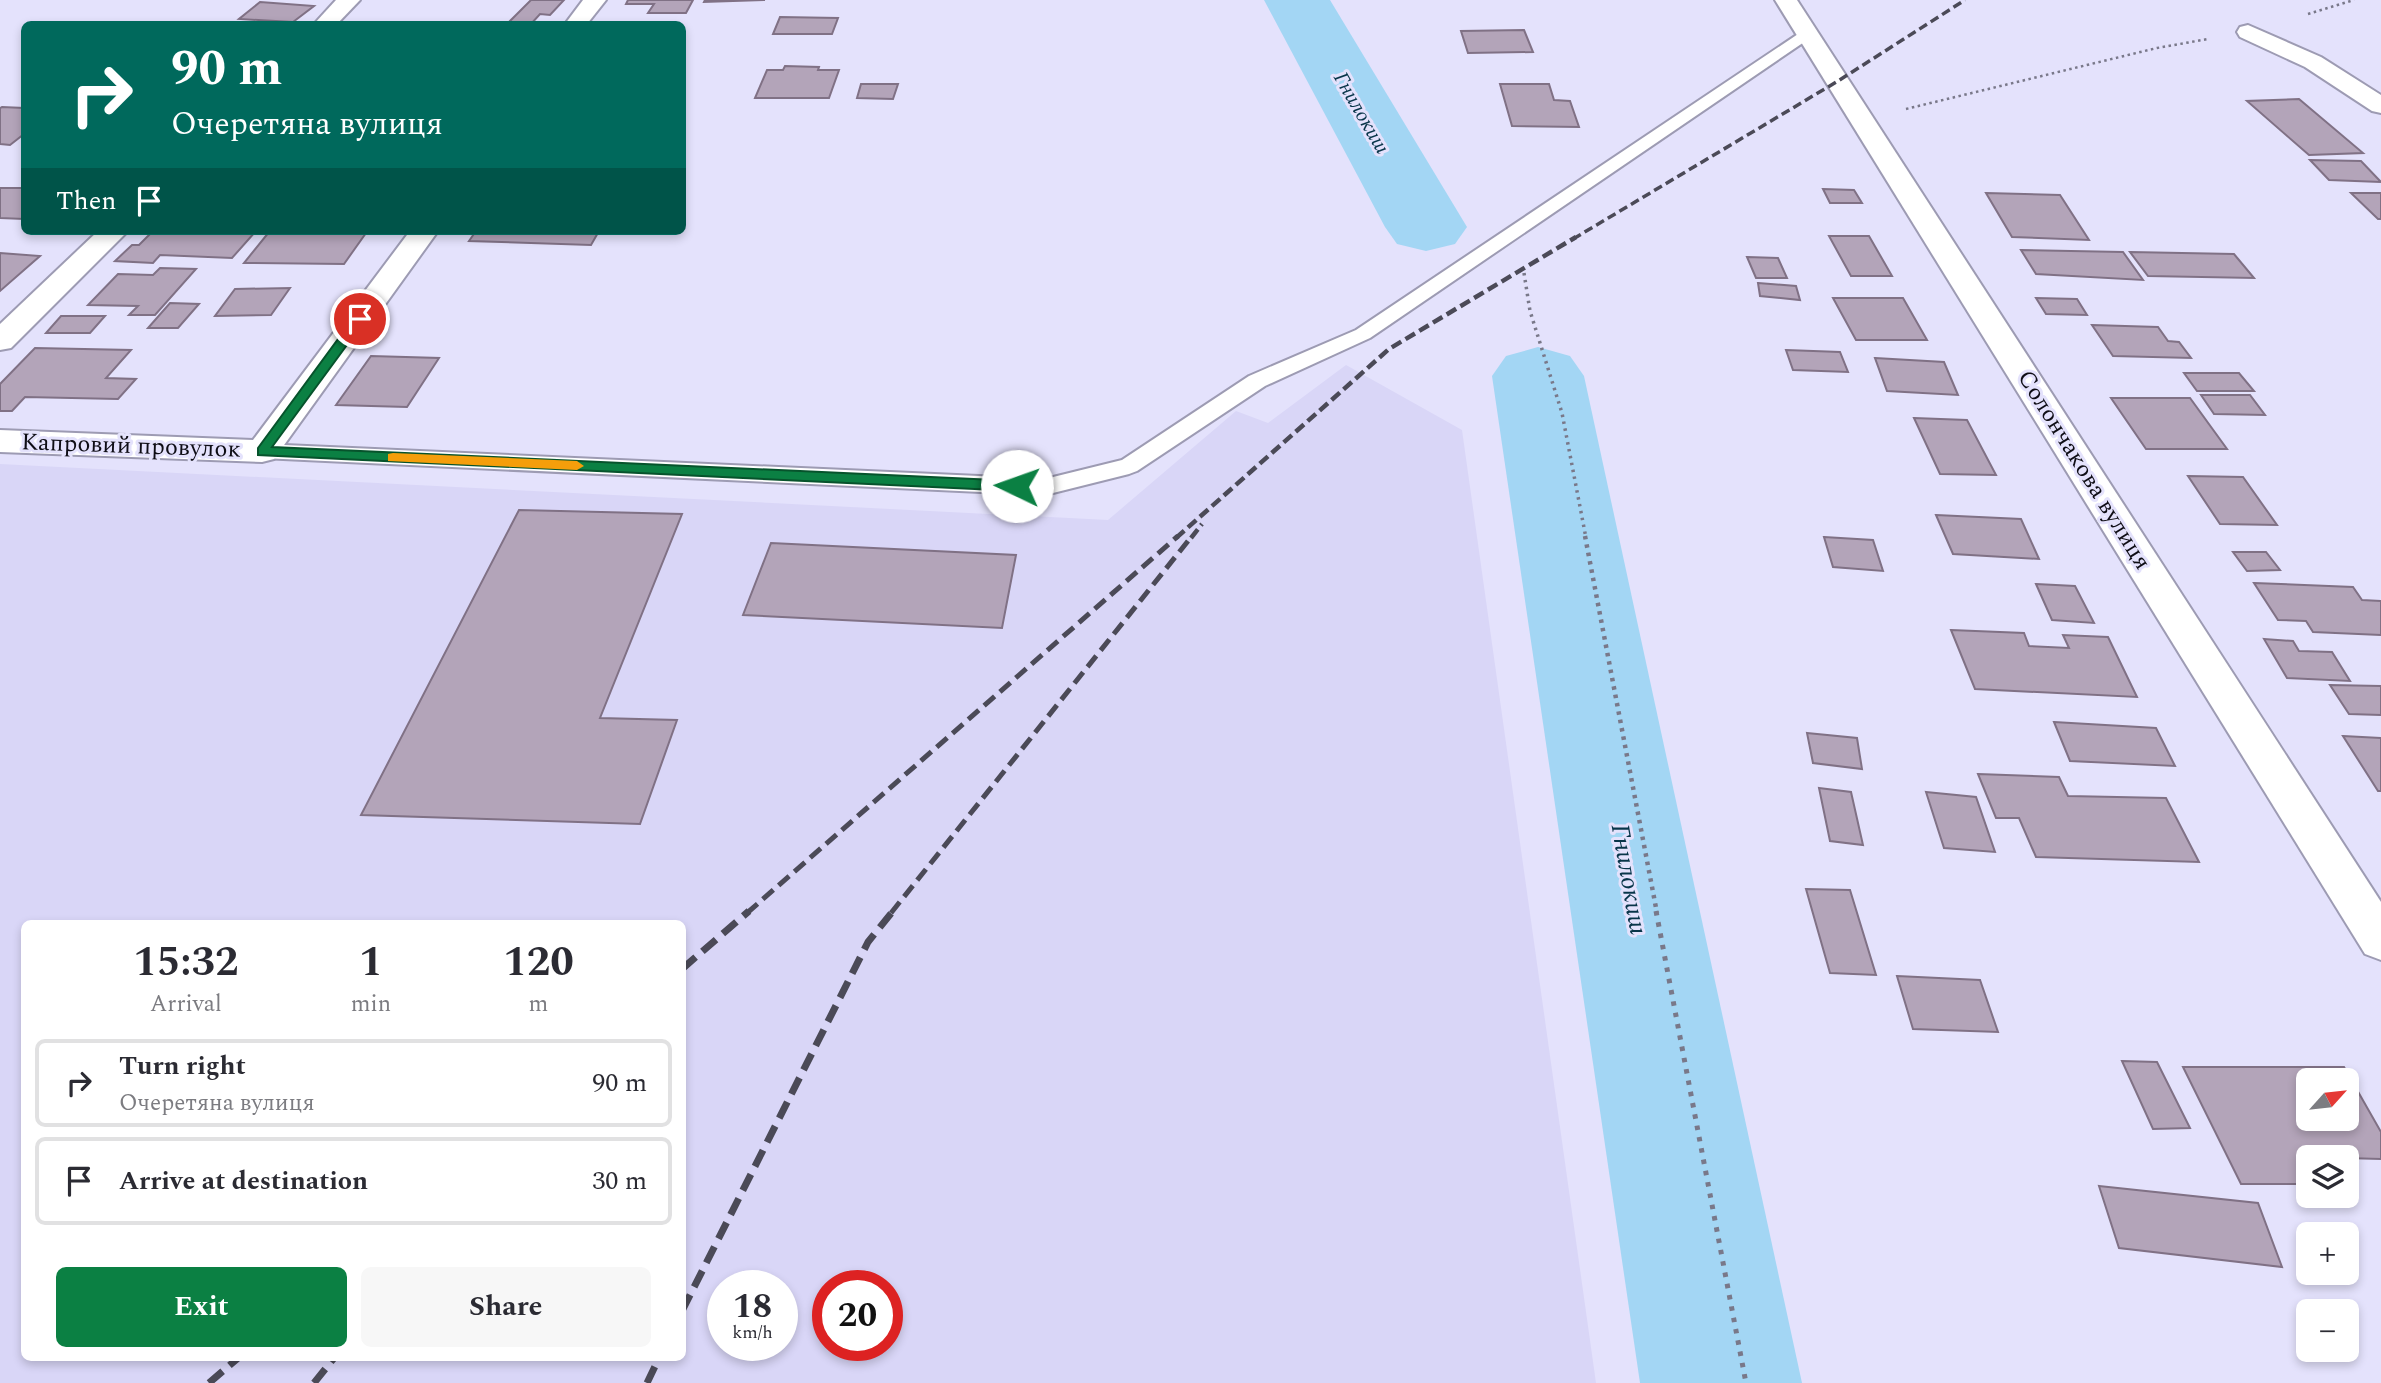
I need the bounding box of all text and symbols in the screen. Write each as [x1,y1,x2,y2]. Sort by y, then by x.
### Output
text: 90 m [171,32,282,107]
icon: right [56,49,147,140]
water label: Гнилокиш [1324,66,1398,160]
text: Очеретяна вулиця [171,100,443,149]
text: Then [56,181,116,221]
icon: arrive [130,182,168,220]
pin [330,289,390,349]
icon: arrive [341,300,379,338]
street label: Солончакова вулиця [2008,363,2160,577]
street label: Капровий провулок [21,424,241,468]
position arrow [980,449,1054,523]
water label: Гнилокиш [1600,820,1658,938]
text: 15:32 [133,931,239,994]
text: 1 [359,931,383,994]
text: 120 [503,931,574,994]
text: Arrival [150,987,222,1022]
text: min [351,987,391,1022]
text: m [529,987,548,1022]
text: Turn right [119,1046,246,1086]
text: 90 m [592,1063,647,1103]
icon: right [60,1064,98,1102]
north arrow [2296,1068,2359,1130]
map controls [2296,1068,2359,1362]
text: Очеретяна вулиця [119,1086,314,1121]
button: layers [2296,1145,2359,1208]
text: Arrive at destination [119,1161,368,1201]
text: 30 m [592,1161,647,1201]
icon: arrive [60,1162,98,1200]
button: + [2296,1222,2359,1285]
button: Exit [56,1267,347,1347]
button: Share [361,1267,651,1347]
speed limit sign: 20 [812,1270,903,1361]
text: 18 [733,1280,772,1333]
button: − [2296,1299,2359,1362]
text: km/h [732,1319,773,1346]

